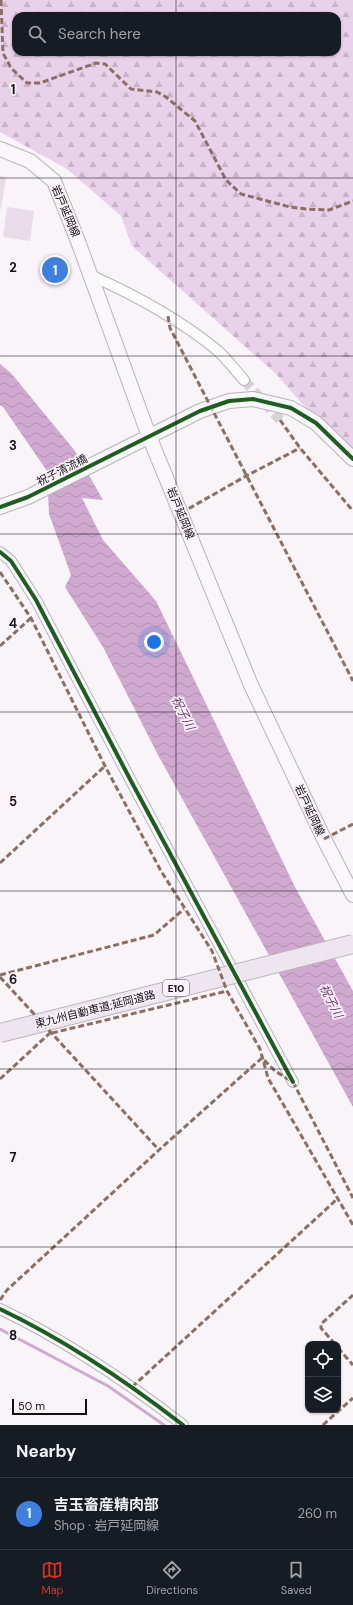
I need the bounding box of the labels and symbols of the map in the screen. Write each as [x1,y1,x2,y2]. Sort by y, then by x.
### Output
text: 1 [11,81,15,98]
street label: 岩戸延岡線 [49,183,83,239]
pin: 1 [42,255,68,285]
text: 2 [9,259,17,276]
text: 3 [9,437,17,454]
street label: 祝子清流橋 [34,451,90,489]
street label: 岩戸延岡線 [164,485,198,541]
text: 4 [9,615,17,632]
your location [144,632,164,652]
water label: 祝子川 [168,693,199,734]
street label: 岩戸延岡線 [292,782,328,838]
text: 5 [9,793,17,810]
text: 6 [9,971,17,988]
road number: E10 [163,980,189,996]
water label: 祝子川 [316,981,347,1022]
street label: 東九州自動車道;延岡道路 [33,987,157,1031]
text: 7 [10,1149,17,1166]
text: 8 [9,1327,17,1344]
scale bar [12,1397,87,1416]

